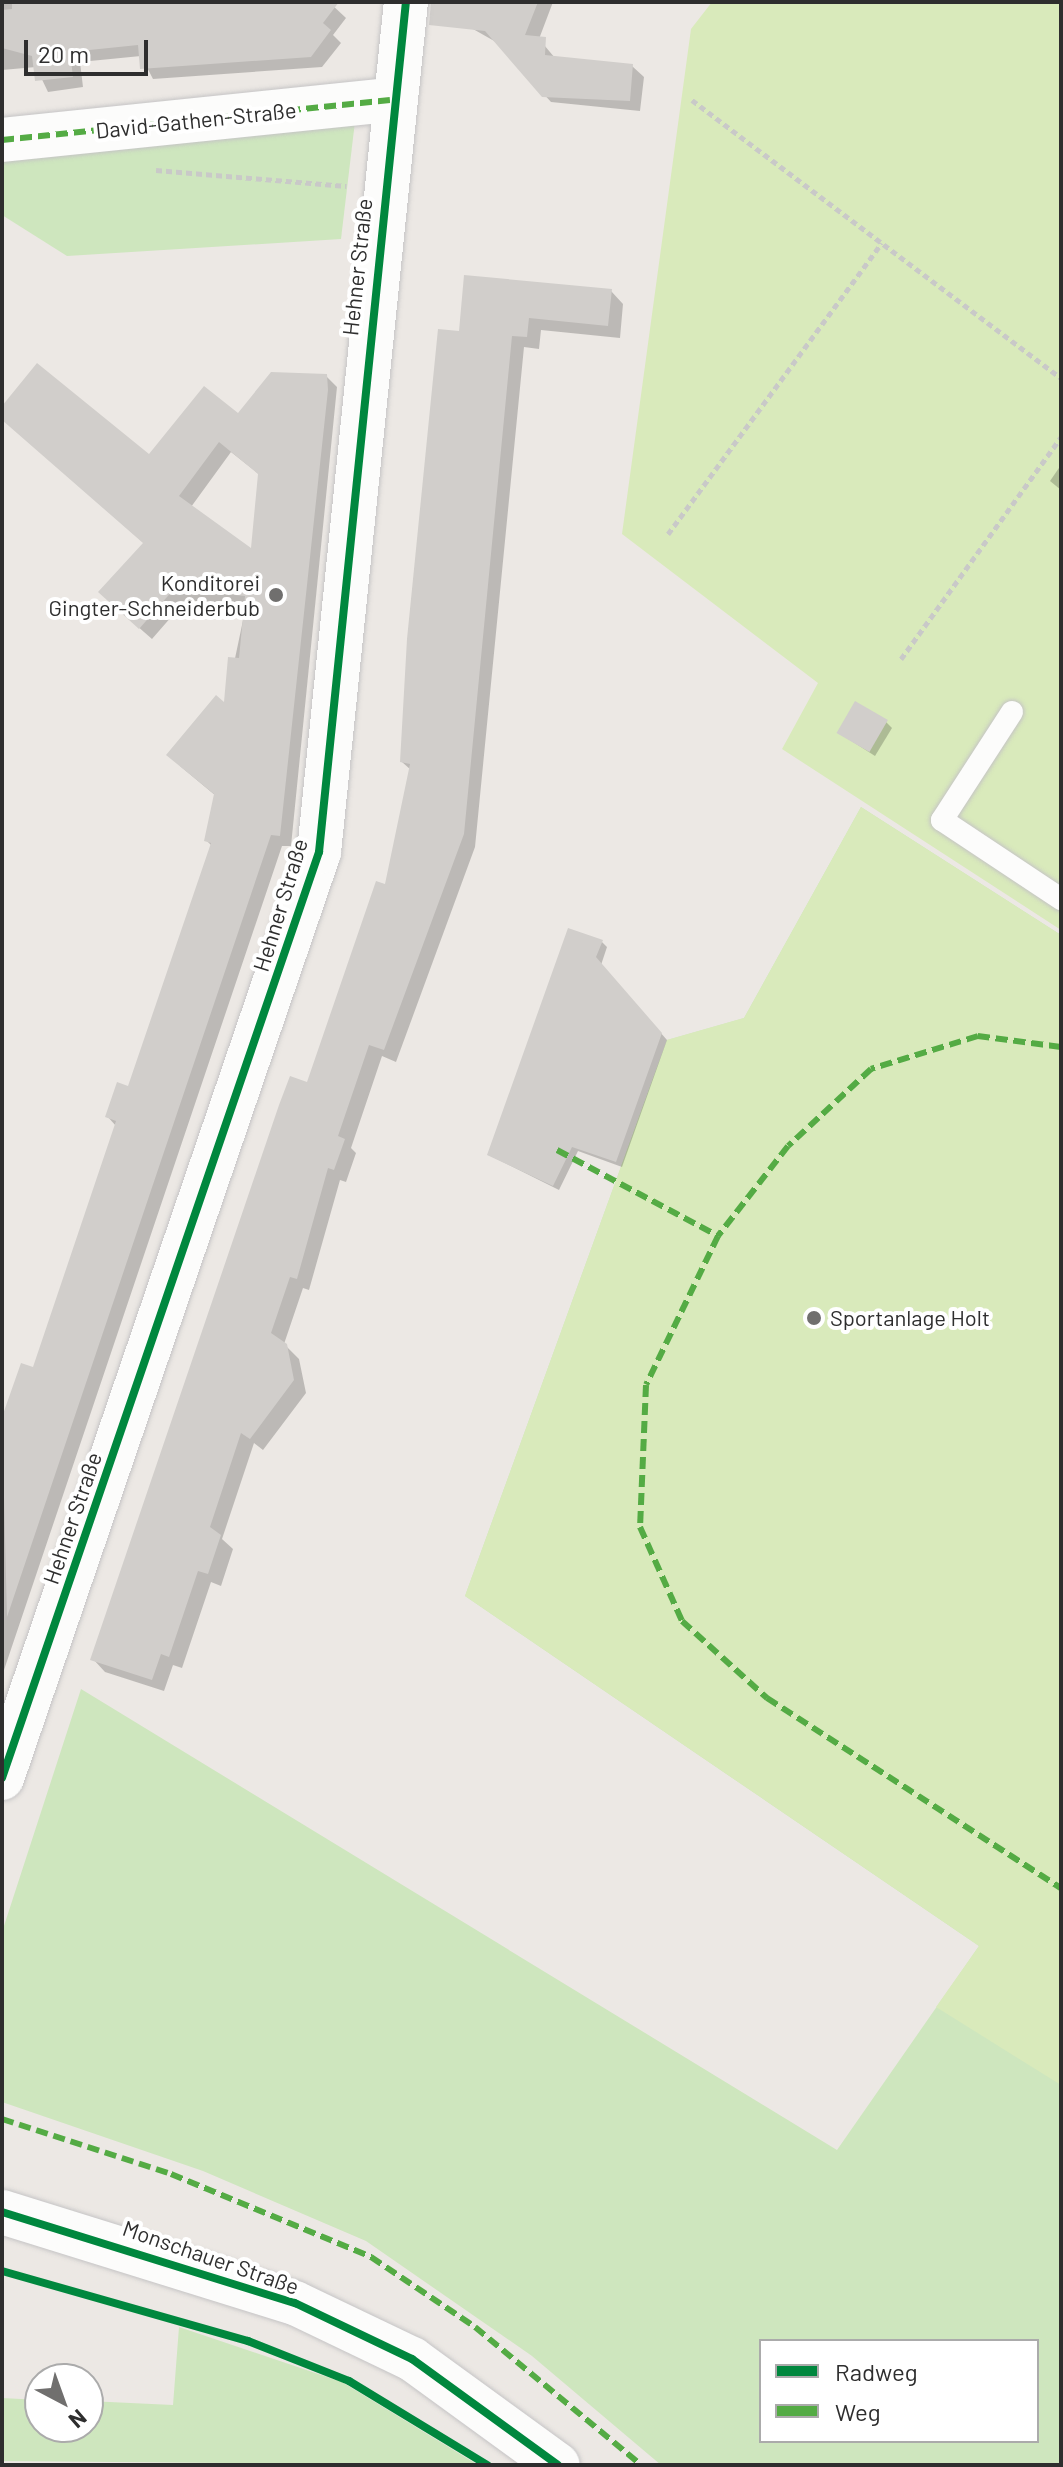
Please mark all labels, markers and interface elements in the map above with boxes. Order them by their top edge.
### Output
scale bar [28,24,152,74]
text: 20 m [38,39,89,68]
street label: David-Gathen-Straße [94,96,298,144]
street label: Hehner Straße [337,197,377,337]
place label: Konditorei Gingter-Schneiderbub [49,569,260,620]
marker: Konditorei Gingter-Schneiderbub [267,586,285,604]
street label: Hehner Straße [247,835,313,975]
place label: Sportanlage Holt [830,1305,990,1331]
marker: Sportanlage Holt [805,1309,823,1327]
street label: Hehner Straße [37,1449,107,1587]
street label: Monschauer Straße [119,2214,303,2300]
legend [759,2339,1039,2443]
text: Radweg [835,2357,918,2386]
north arrow [24,2363,104,2443]
text: Weg [835,2397,881,2426]
text: N [64,2405,92,2434]

